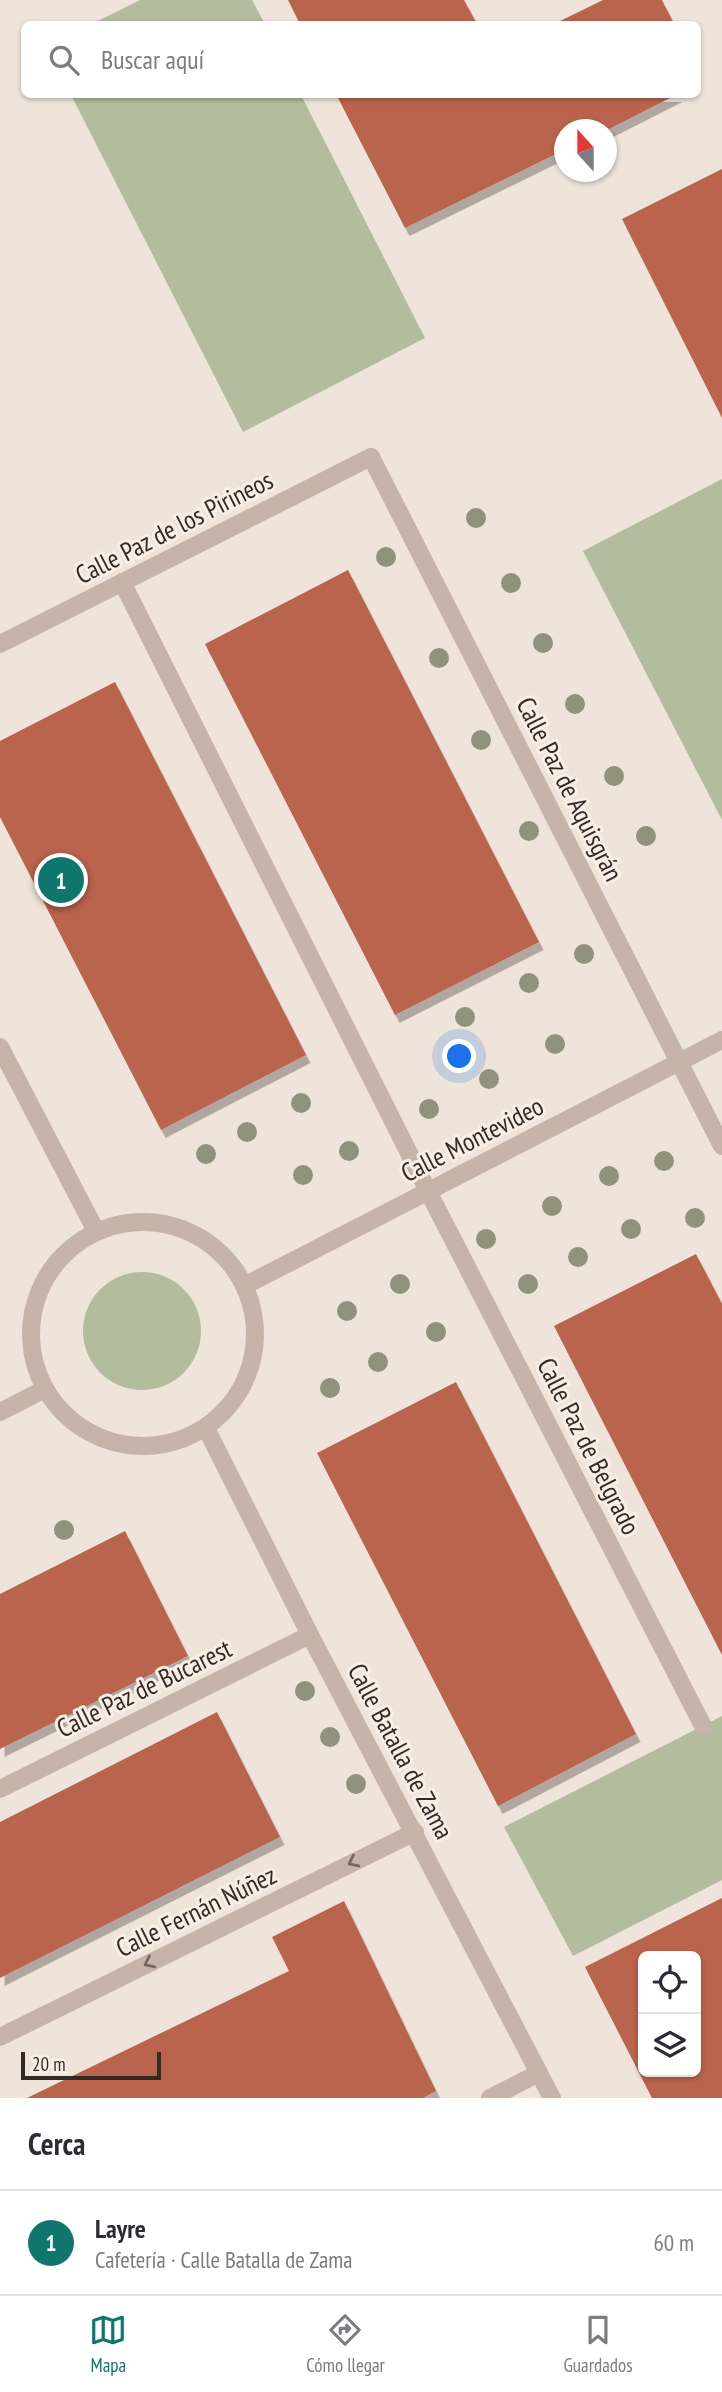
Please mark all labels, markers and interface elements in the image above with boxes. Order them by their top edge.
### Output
search box [21,21,701,98]
icon: search [45,41,83,79]
text: Buscar aquí [101,43,204,76]
north arrow [554,119,617,182]
street label: Calle Paz de los Pirineos [70,463,278,591]
street label: Calle Paz de Aquisgrán [509,692,631,886]
pin: 1 [38,854,84,906]
your location [442,1039,476,1073]
street label: Calle Montevideo [395,1089,549,1189]
street label: Calle Paz de Belgrado [530,1352,648,1540]
street label: Calle Paz de Bucarest [51,1631,237,1745]
street label: Calle Batalla de Zama [341,1657,461,1845]
one-way arrow [348,1854,360,1868]
street label: Calle Fernán Núñez [110,1858,282,1964]
map controls [638,1951,701,2077]
button: locate [638,1951,701,2014]
one-way arrow [144,1955,156,1969]
button: layers [638,2014,701,2077]
scale bar [21,2049,161,2081]
text: 20 m [32,2052,66,2076]
text: Cerca [28,2124,85,2163]
text: Layre [95,2212,146,2245]
text: 1 [46,2228,57,2257]
text: 60 m [653,2228,694,2257]
text: Cafetería · Calle Batalla de Zama [95,2245,352,2274]
tab: Mapa [89,2311,127,2377]
tab: Cómo llegar [306,2311,385,2377]
tab: Guardados [564,2311,633,2377]

